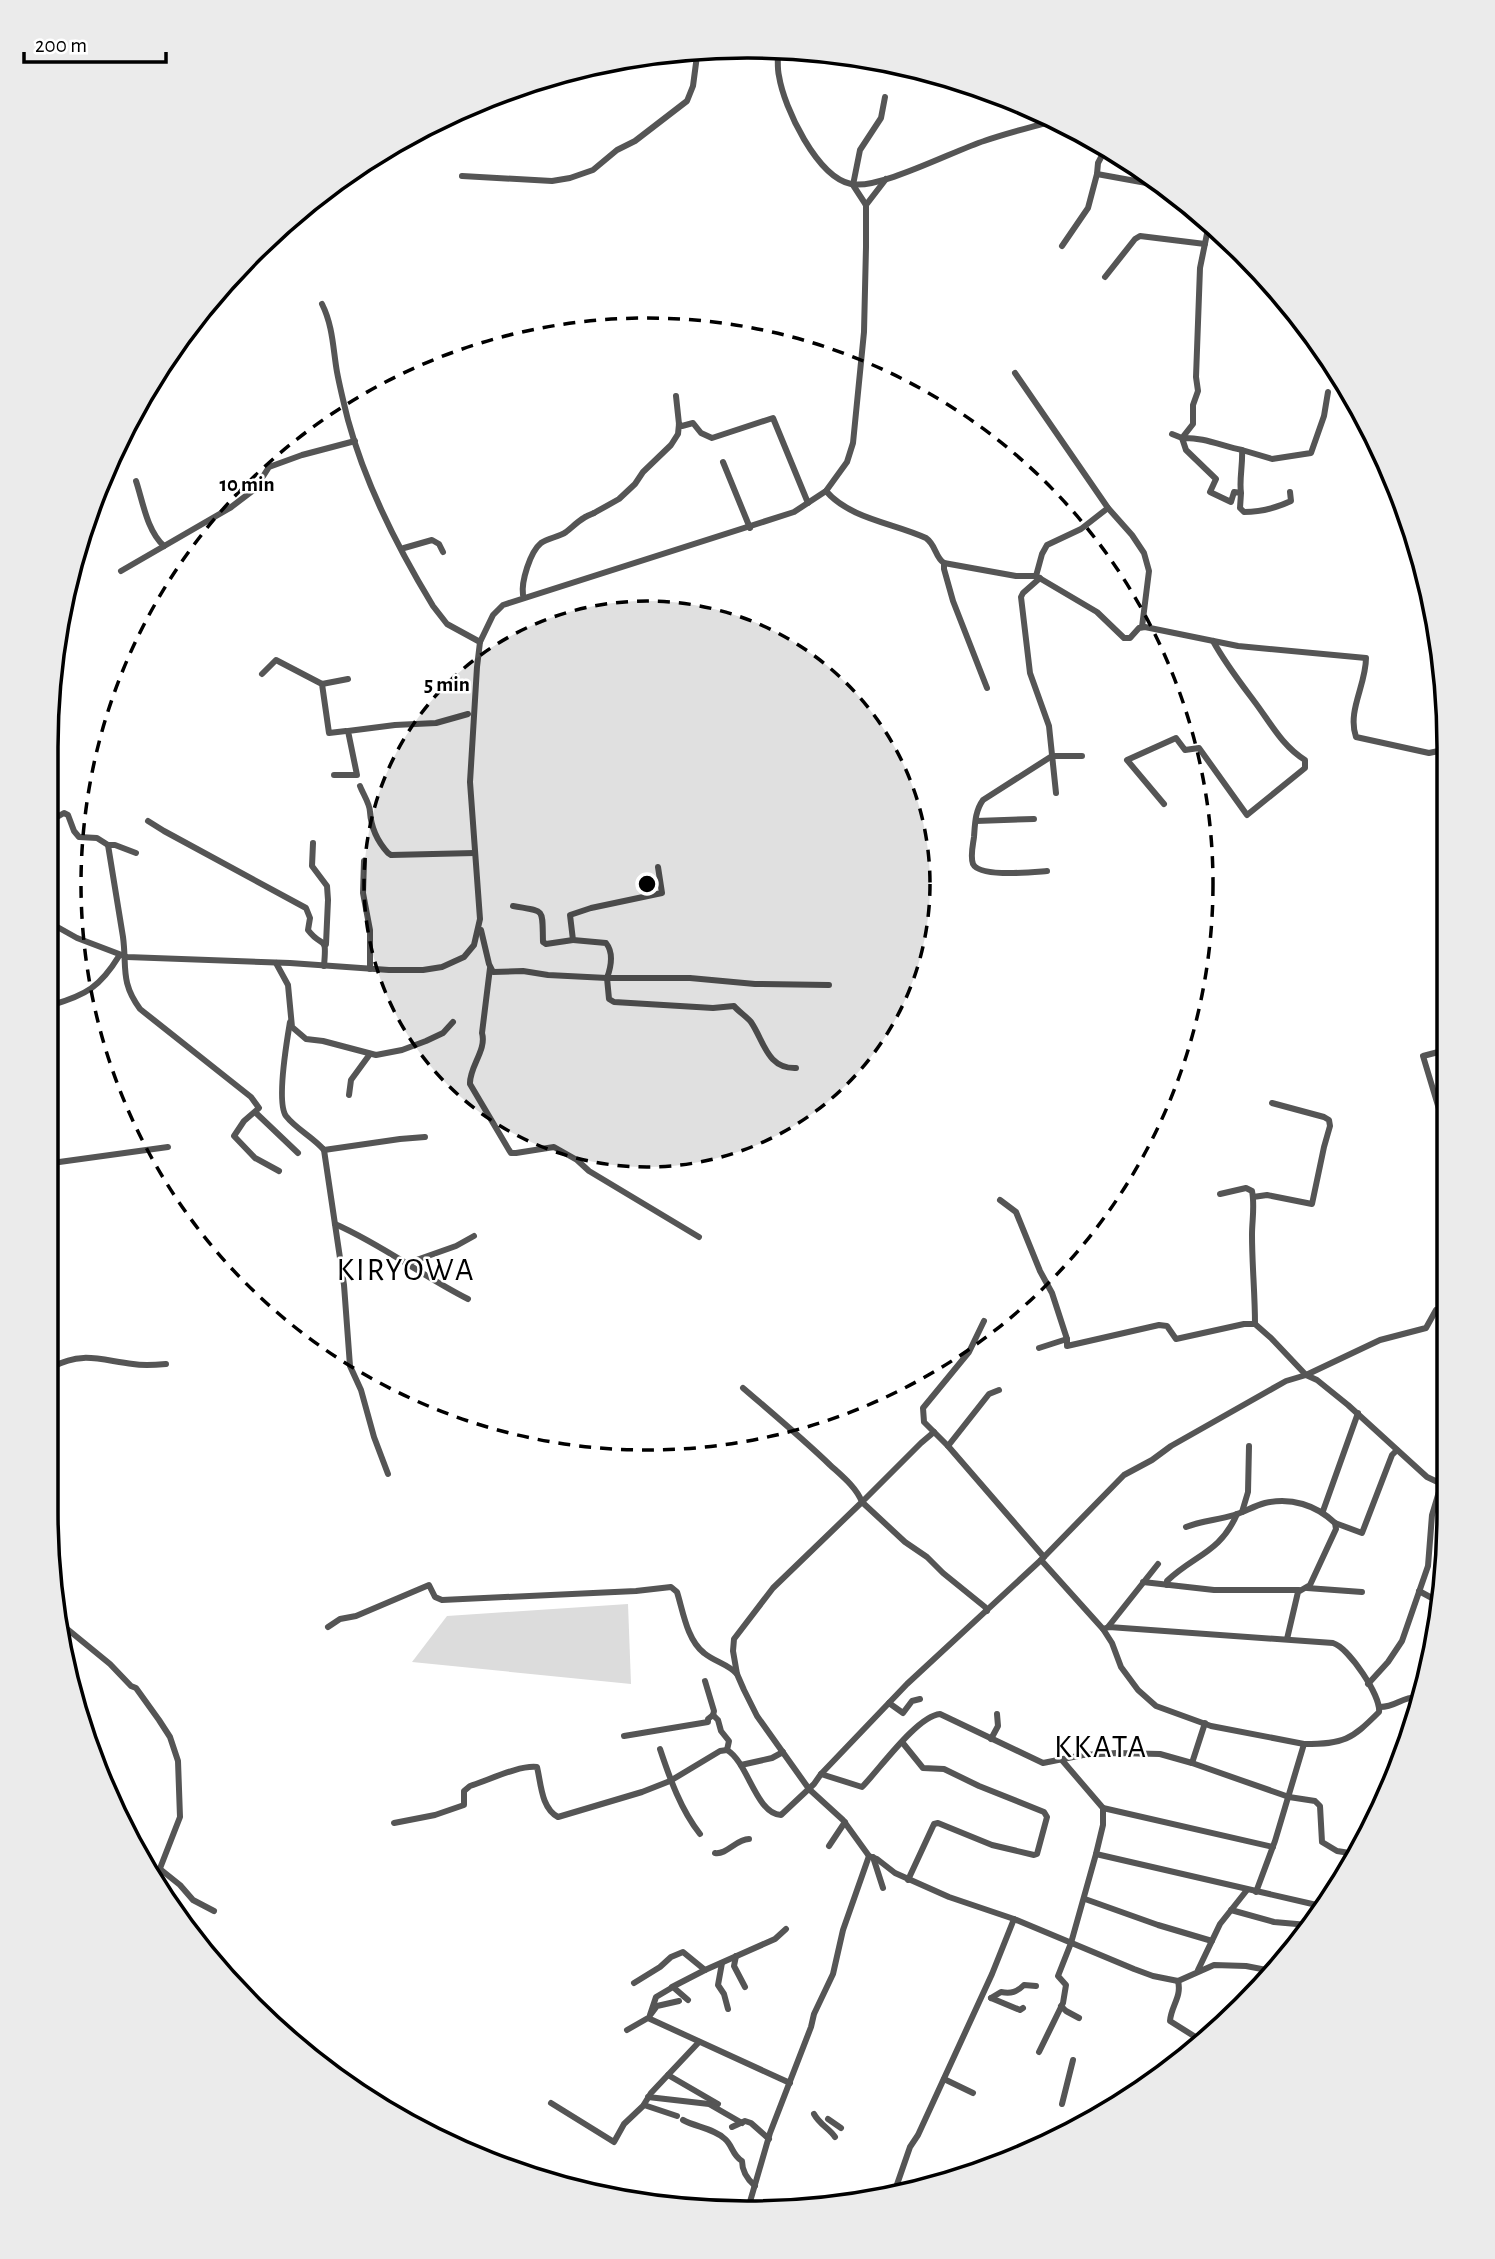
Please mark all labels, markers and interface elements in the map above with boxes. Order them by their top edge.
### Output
scale bar [24,21,166,65]
text: 200 m [35,35,87,56]
text: 10 min [219,474,275,495]
text: 5 min [424,674,470,695]
centre of rings [635,872,659,896]
district label: KIRYOWA [337,1254,475,1286]
district label: KKATA [1054,1731,1148,1763]

